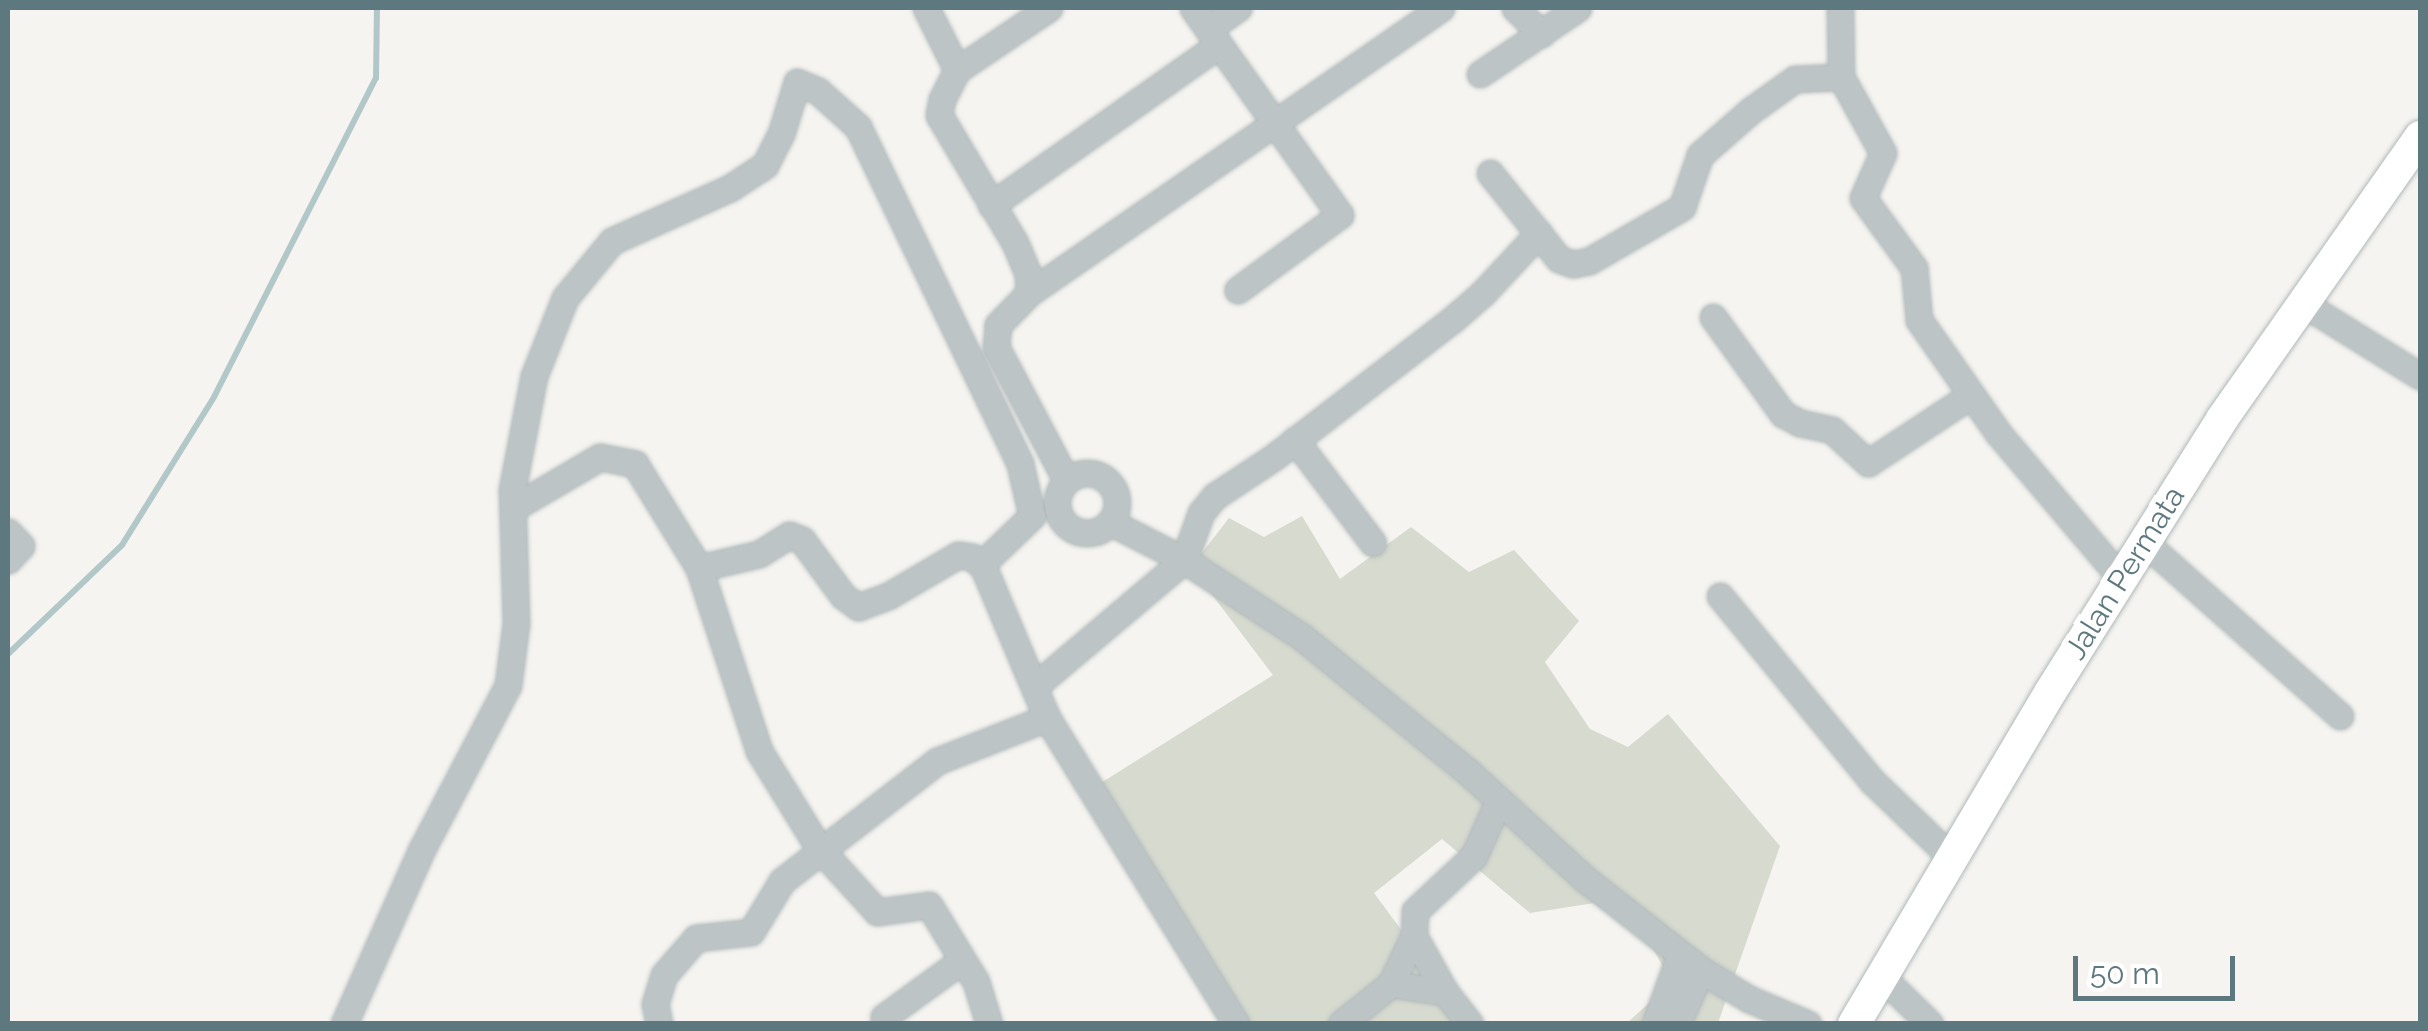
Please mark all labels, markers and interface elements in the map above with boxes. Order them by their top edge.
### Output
street label: Jalan Permata [2058,480,2192,666]
scale bar [2078,936,2240,998]
text: 50 m [2090,956,2160,991]

